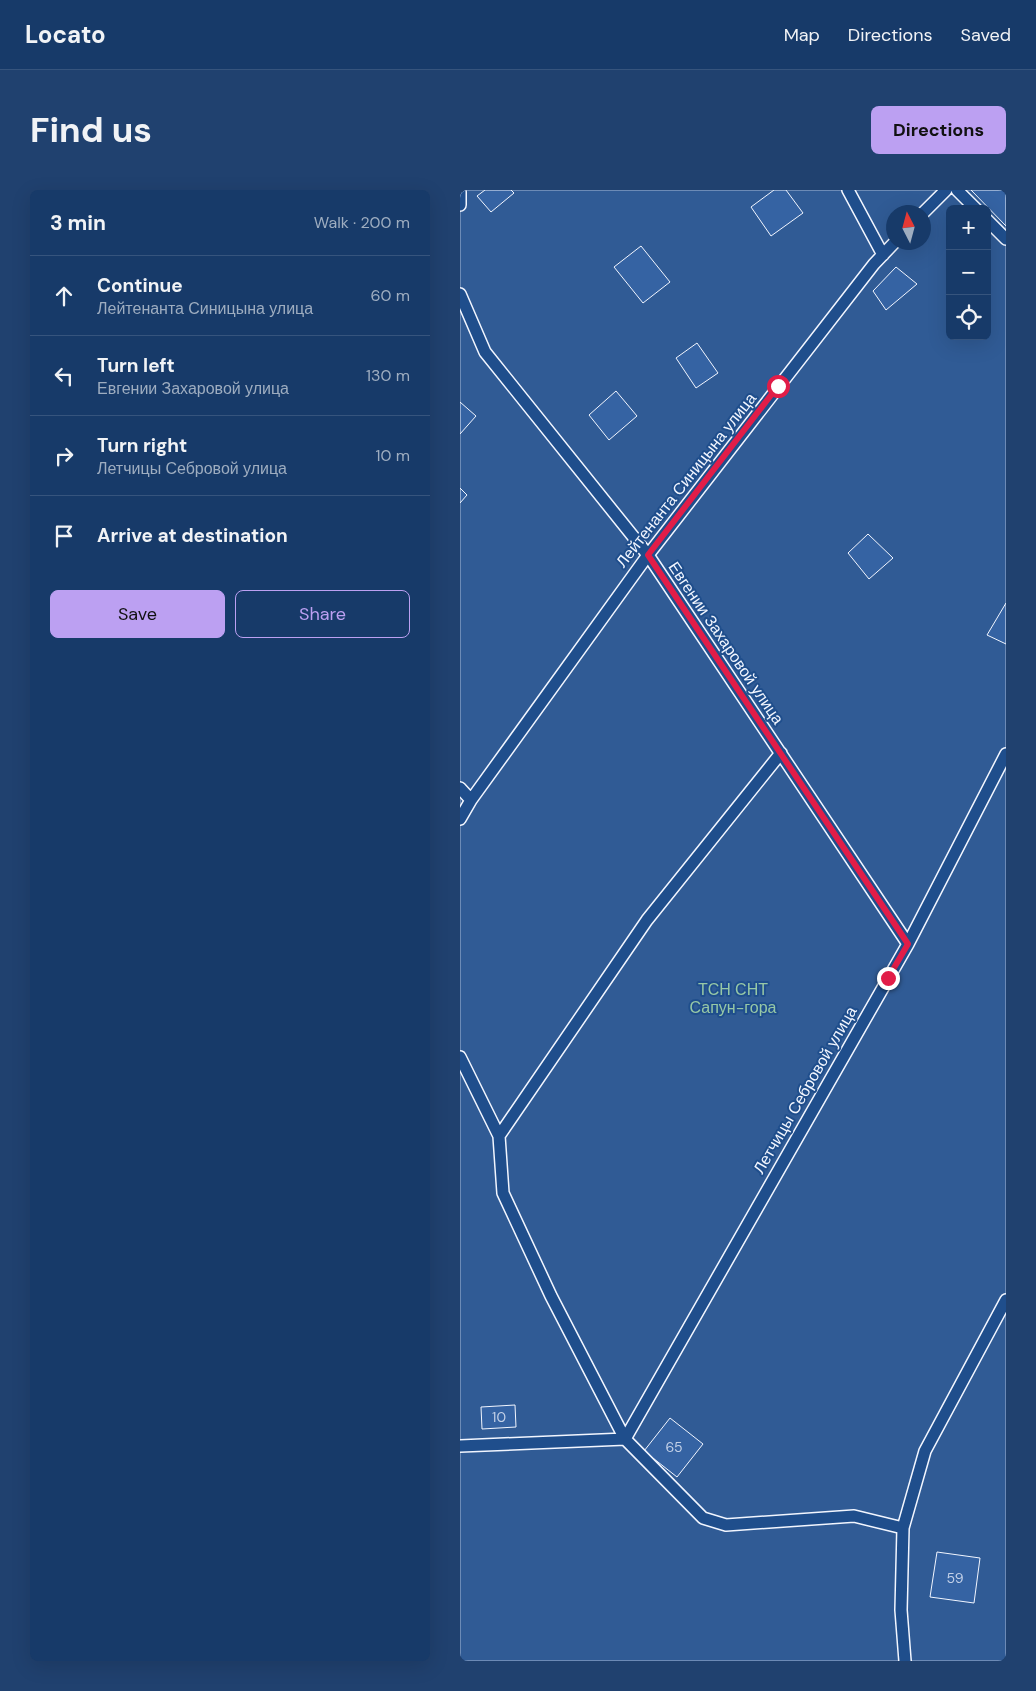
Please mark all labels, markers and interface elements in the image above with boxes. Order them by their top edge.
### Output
text: Locato [25,19,106,50]
text: Map [784,23,820,47]
text: Directions [848,23,933,47]
text: Saved [961,23,1011,47]
button: Directions [871,106,1006,154]
text: Find us [30,107,152,153]
north arrow [886,205,931,250]
map controls [946,205,991,340]
button: + [946,205,991,250]
text: 3 min [50,209,106,237]
text: Walk · 200 m [314,212,410,233]
button: − [946,250,991,295]
text: Continue [97,273,183,298]
icon: ahead [50,282,78,310]
text: 60 m [370,285,410,306]
button: locate [946,295,991,340]
text: Лейтенанта Синицына улица [97,298,313,319]
text: Turn left [97,353,175,378]
icon: left [50,362,78,390]
text: 130 m [366,365,410,386]
route start [767,375,790,398]
text: Евгении Захаровой улица [97,378,289,399]
street label: Лейтенанта Синицына улица [611,388,761,572]
text: Turn right [97,433,187,458]
icon: right [50,442,78,470]
text: 10 m [376,445,410,466]
text: Летчицы Себровой улица [97,458,287,479]
icon: arrive [50,522,78,550]
text: Arrive at destination [97,523,288,548]
street label: Евгении Захаровой улица [664,558,788,729]
button: Save [50,590,225,638]
button: Share [235,590,410,638]
route end [877,967,900,990]
park label: ТСН СНТ Сапун-гора [690,979,777,1018]
street label: Летчицы Себровой улица [748,1002,862,1178]
house number: 10 [492,1408,506,1426]
house number: 65 [665,1438,683,1456]
house number: 59 [947,1569,964,1587]

